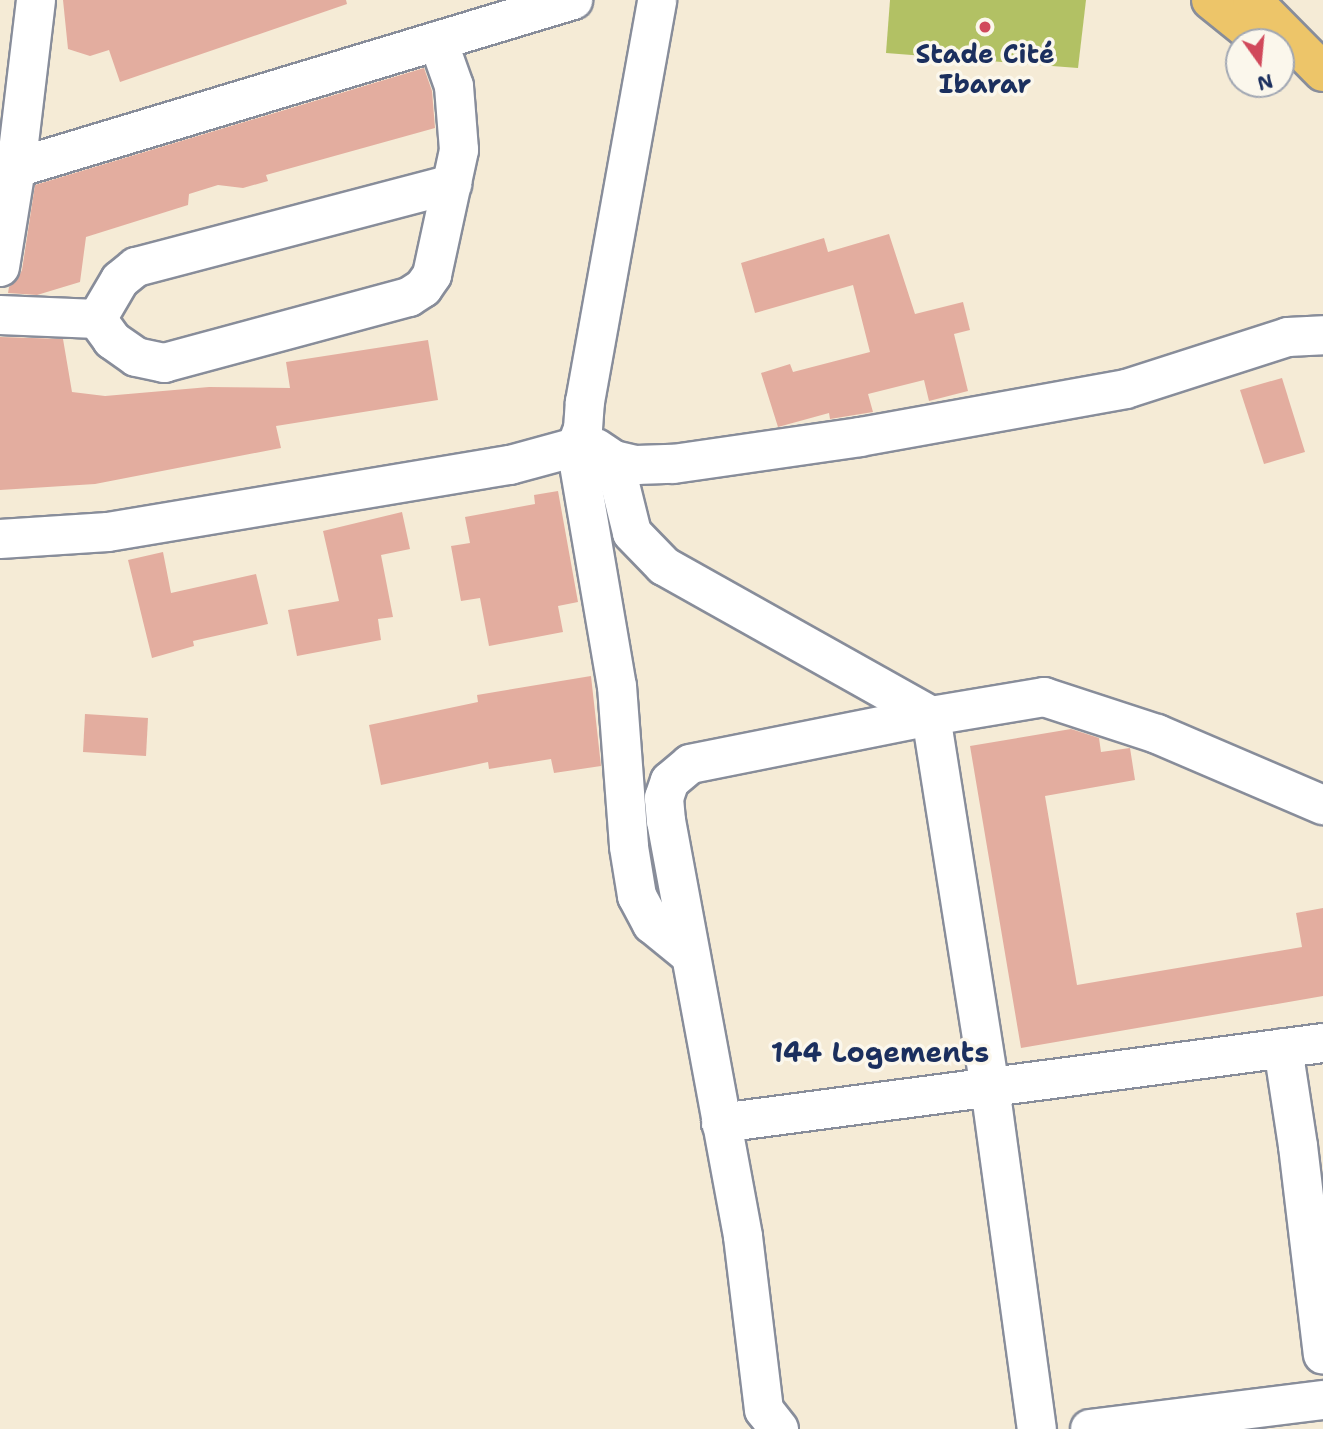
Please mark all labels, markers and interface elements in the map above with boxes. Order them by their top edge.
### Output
marker: Stade Cité Ibarar [977,19,993,35]
north arrow [1225,28,1295,98]
place label: Stade Cité Ibarar [915,38,1055,100]
text: N [1255,68,1276,96]
district label: 144 Logements [771,1035,989,1069]

